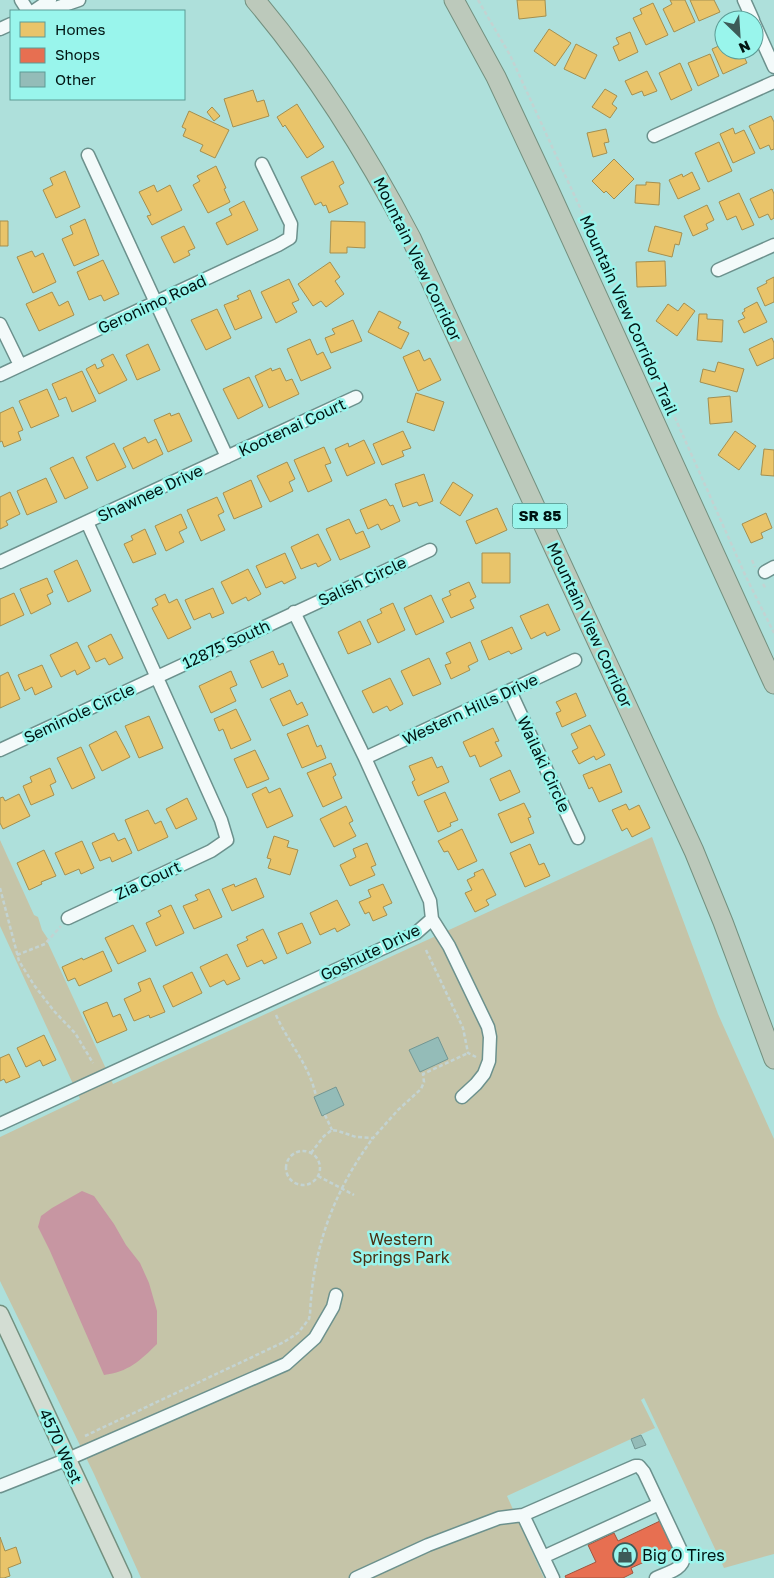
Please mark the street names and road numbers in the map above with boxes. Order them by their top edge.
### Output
street label: Mountain View Corridor [369,174,467,344]
street label: Mountain View Corridor Trail [576,212,682,418]
street label: Geronimo Road [95,270,209,338]
street label: Kootenai Court [235,393,349,461]
street label: Shawnee Drive [94,460,206,526]
road number: SR 85 [512,504,568,528]
street label: Mountain View Corridor [543,539,637,711]
street label: Salish Circle [315,552,409,610]
street label: 12875 South [179,615,273,673]
street label: Western Hills Drive [399,669,541,749]
street label: Seminole Circle [20,679,138,747]
street label: Wailaki Circle [513,713,575,815]
street label: Zia Court [112,856,184,904]
street label: Goshute Drive [317,919,423,985]
street label: 4570 West [35,1405,87,1487]

